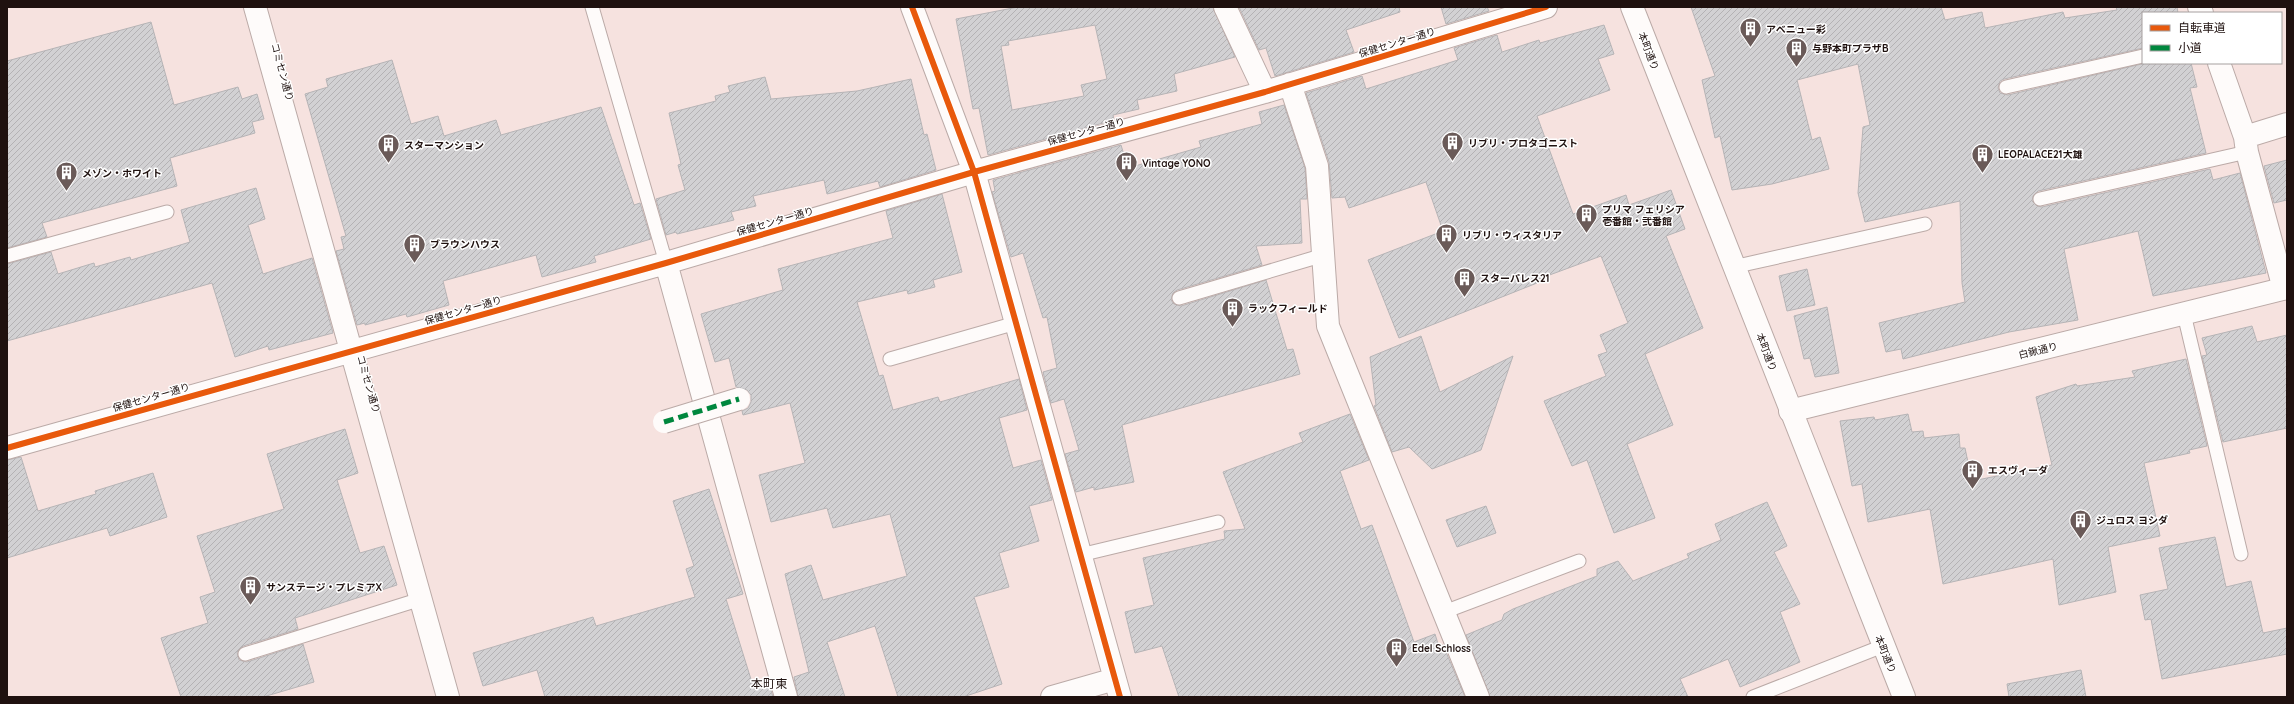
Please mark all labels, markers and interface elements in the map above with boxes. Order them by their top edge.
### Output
legend [2142,12,2282,64]
building icon: アベニュー彩 [1738,16,1764,49]
text: 自転車道 [2178,20,2226,35]
place label: アベニュー彩 [1766,23,1826,36]
street label: 保健センター通り [1357,25,1437,60]
street label: 本町通り [1635,30,1662,72]
building icon: 与野本町プラザB [1783,35,1809,68]
text: 小道 [2178,40,2202,55]
street label: コミセン通り [268,41,297,103]
place label: 与野本町プラザB [1812,42,1889,55]
street label: 保健センター通り [1046,115,1126,148]
building icon: リブリ・プロタゴニスト [1439,130,1465,163]
building icon: スターマンション [376,132,402,165]
place label: リブリ・プロタゴニスト [1468,137,1578,150]
place label: スターマンション [404,139,484,152]
building icon: LEOPALACE21大雄 [1969,141,1995,174]
place label: LEOPALACE21大雄 [1998,148,2082,161]
building icon: Vintage YONO [1114,150,1140,183]
place label: Vintage YONO [1142,157,1211,170]
building icon: メゾン・ホワイト [54,160,80,193]
place label: メゾン・ホワイト [82,167,162,180]
building icon: プリマ フェリシア 壱番館・弐番館 [1574,202,1600,235]
place label: プリマ フェリシア 壱番館・弐番館 [1602,203,1685,228]
street label: 保健センター通り [735,204,815,239]
building icon: リブリ・ウィスタリア [1434,222,1460,255]
place label: リブリ・ウィスタリア [1462,229,1562,242]
building icon: ブラウンハウス [402,231,428,264]
place label: ブラウンハウス [430,238,500,251]
building icon: スターパレス21 [1451,265,1477,298]
place label: スターパレス21 [1480,272,1550,285]
street label: 保健センター通り [423,293,503,328]
building icon: ラックフィールド [1220,295,1246,328]
place label: ラックフィールド [1248,302,1328,315]
street label: 本町通り [1753,331,1780,373]
street label: 白鍬通り [2017,339,2059,362]
street label: コミセン通り [354,354,383,415]
street label: 保健センター通り [111,380,191,415]
building icon: エスヴィーダ [1959,457,1985,490]
place label: エスヴィーダ [1988,464,2048,477]
building icon: ジュロス ヨシダ [2068,507,2094,540]
place label: ジュロス ヨシダ [2096,514,2168,527]
building icon: サンステージ・プレミアX [237,574,263,607]
place label: サンステージ・プレミアX [266,581,383,594]
street label: 本町通り [1872,633,1899,675]
building icon: Edel Schloss [1384,635,1410,668]
place label: Edel Schloss [1412,642,1471,655]
district label: 本町東 [751,676,787,691]

